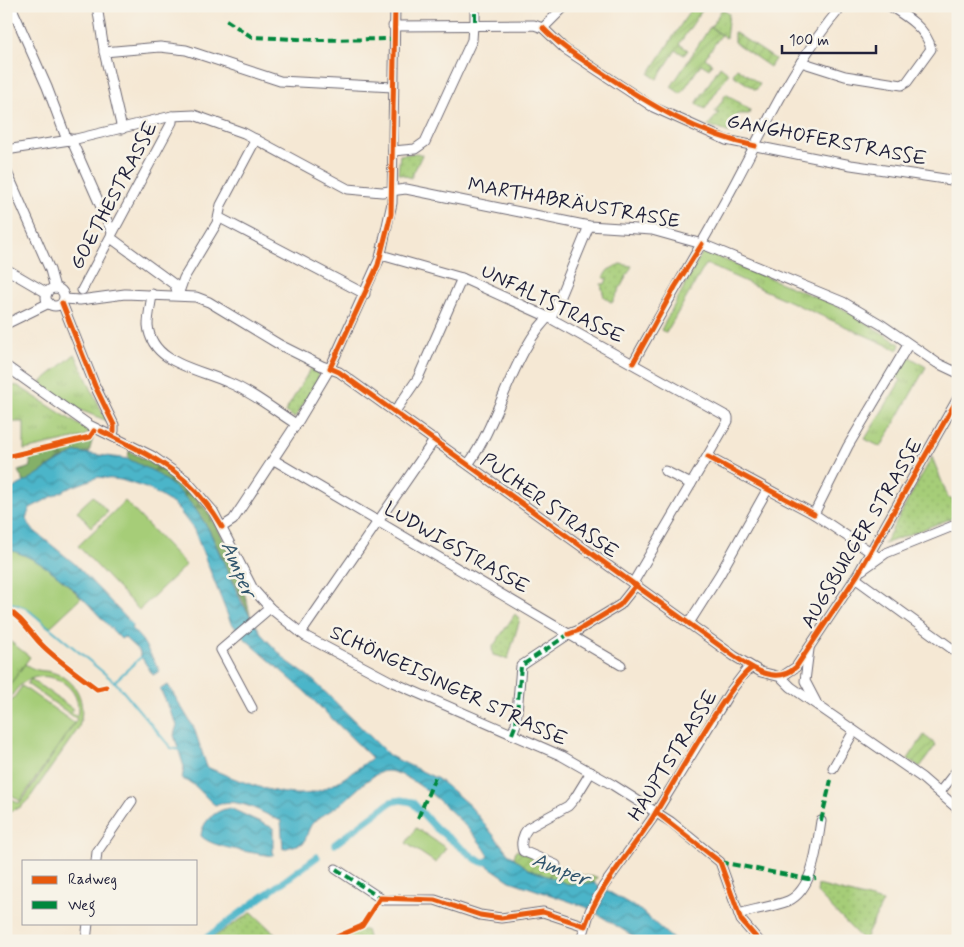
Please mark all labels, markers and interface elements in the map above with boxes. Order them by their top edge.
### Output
scale bar [782,22,875,54]
text: 100 m [789,31,829,51]
street label: GANGHOFERSTRASSE [724,108,929,173]
street label: GOETHESTRASSE [64,117,165,275]
street label: MARTHABRÄUSTRASSE [466,172,682,235]
street label: UNFALTSTRASSE [476,258,628,351]
street label: AUGSBURGER STRASSE [795,434,930,634]
street label: PUCHER STRASSE [475,447,624,566]
street label: LUDWIGSTRASSE [379,496,534,601]
water label: Amper [214,537,264,605]
street label: SCHÖNGEISINGER STRASSE [325,619,571,753]
street label: HAUPTSTRASSE [622,685,724,827]
water label: Amper [528,846,596,895]
legend [22,860,198,924]
text: Radweg [68,870,117,890]
text: Weg [68,896,95,917]

